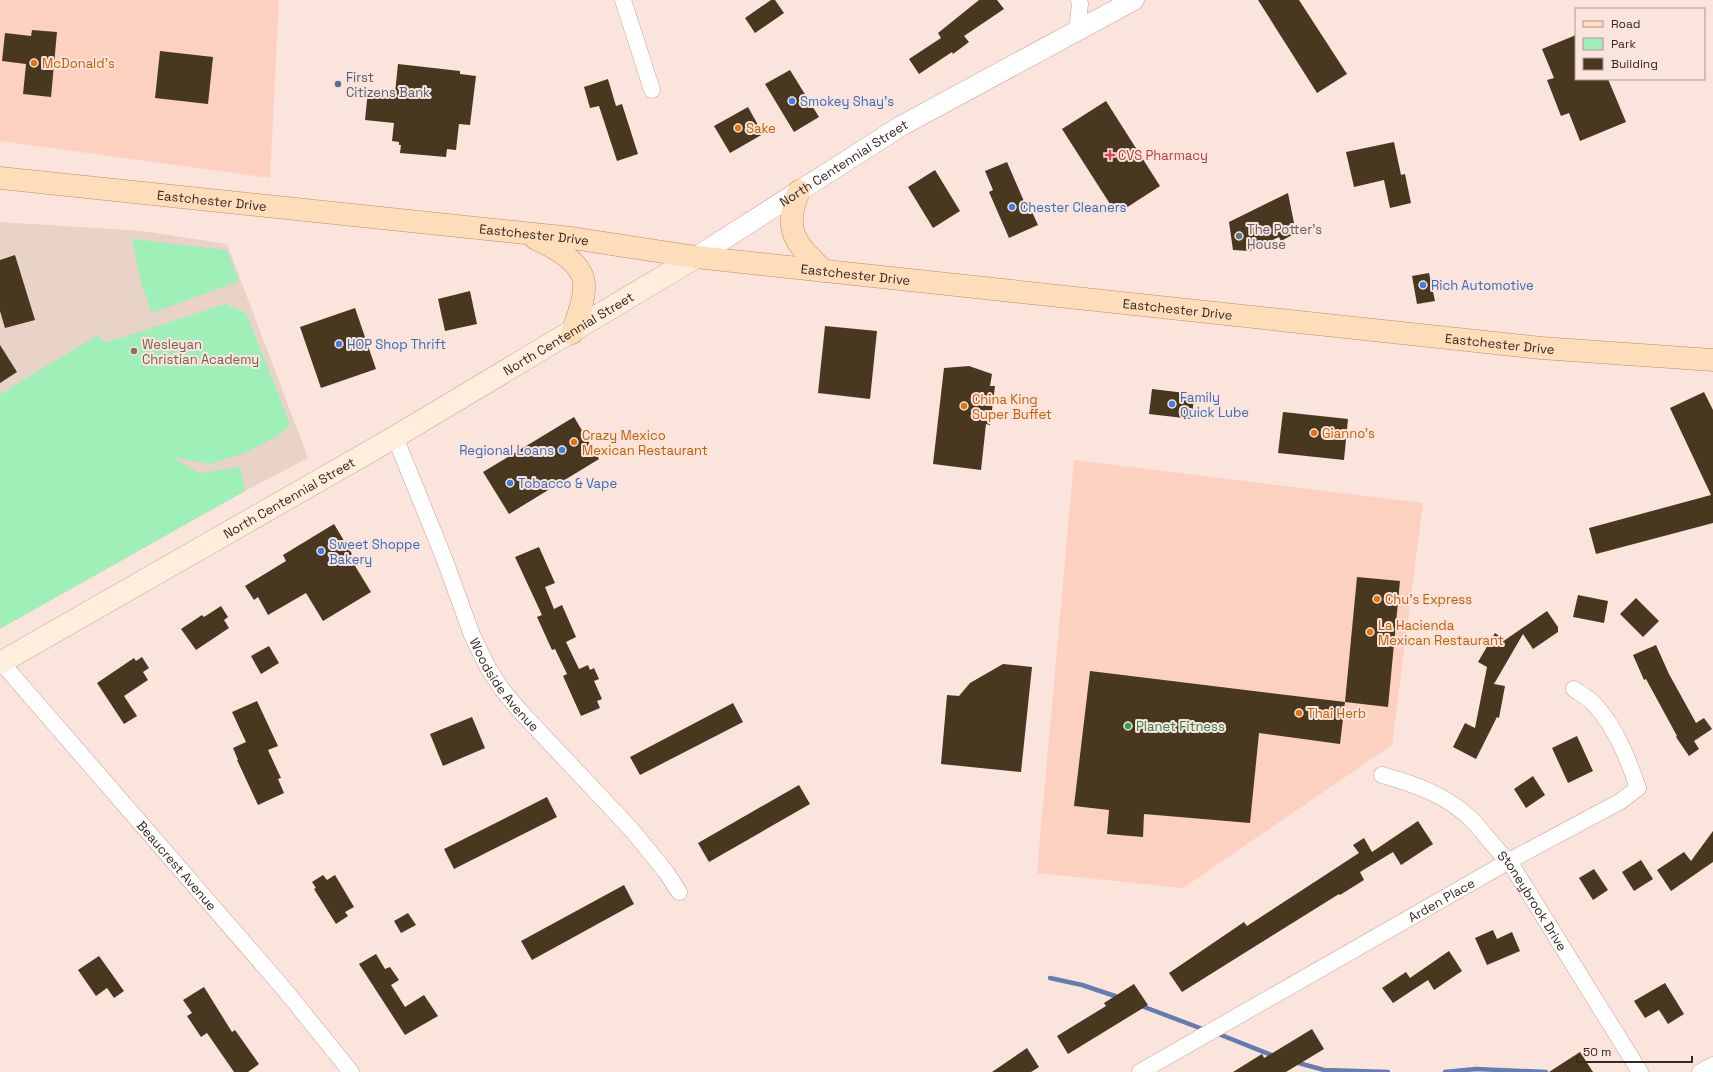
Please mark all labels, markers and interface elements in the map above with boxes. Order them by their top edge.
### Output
legend [1575,8,1705,80]
text: Road [1611,16,1640,32]
text: Park [1611,36,1636,52]
place label: McDonald's [42,55,115,72]
text: Building [1611,56,1658,72]
marker: McDonald's [29,58,39,68]
place label: First Citizens Bank [346,69,430,101]
marker: First Citizens Bank [333,79,343,89]
place label: Smokey Shay's [800,93,894,110]
marker: Smokey Shay's [787,96,797,106]
street label: North Centennial Street [776,116,911,211]
place label: Sake [746,120,776,137]
marker: Sake [733,123,743,133]
place label: CVS Pharmacy [1118,147,1208,164]
marker: CVS Pharmacy [1105,150,1115,160]
street label: Eastchester Drive [156,187,268,215]
place label: Chester Cleaners [1020,199,1127,216]
marker: Chester Cleaners [1007,202,1017,212]
street label: Eastchester Drive [478,220,590,249]
place label: The Potter's House [1247,221,1322,253]
marker: The Potter's House [1234,231,1244,241]
street label: Eastchester Drive [800,260,911,289]
place label: Rich Automotive [1431,277,1534,294]
marker: Rich Automotive [1418,280,1428,290]
street label: North Centennial Street [500,288,637,379]
street label: Eastchester Drive [1122,295,1233,324]
street label: Eastchester Drive [1444,330,1555,358]
place label: Wesleyan Christian Academy [142,336,259,368]
place label: HOP Shop Thrift [347,336,446,353]
marker: HOP Shop Thrift [334,339,344,349]
marker: Wesleyan Christian Academy [129,346,139,356]
place label: Family Quick Lube [1180,389,1249,421]
place label: China King Super Buffet [972,391,1052,423]
marker: Family Quick Lube [1167,399,1177,409]
marker: China King Super Buffet [959,401,969,411]
place label: Gianno's [1322,425,1375,442]
place label: Crazy Mexico Mexican Restaurant [582,427,708,459]
marker: Gianno's [1309,428,1319,438]
marker: Crazy Mexico Mexican Restaurant [569,437,579,447]
place label: Regional Loans [459,442,554,459]
marker: Regional Loans [557,445,567,455]
street label: North Centennial Street [220,454,358,542]
place label: Tobacco & Vape [518,475,617,492]
marker: Tobacco & Vape [505,478,515,488]
place label: Sweet Shoppe Bakery [329,536,420,568]
marker: Sweet Shoppe Bakery [316,546,326,556]
place label: Chu's Express [1385,591,1472,608]
marker: Chu's Express [1372,594,1382,604]
place label: La Hacienda Mexican Restaurant [1378,617,1504,649]
marker: La Hacienda Mexican Restaurant [1365,627,1375,637]
street label: Woodside Avenue [466,635,543,735]
place label: Thai Herb [1307,705,1366,722]
marker: Thai Herb [1294,708,1304,718]
place label: Planet Fitness [1136,718,1225,735]
marker: Planet Fitness [1123,721,1133,731]
street label: Beaucrest Avenue [133,817,220,914]
street label: Stoneybrook Drive [1494,847,1571,954]
street label: Arden Place [1405,874,1478,926]
scale bar [1577,1038,1692,1064]
text: 50 m [1583,1044,1611,1060]

